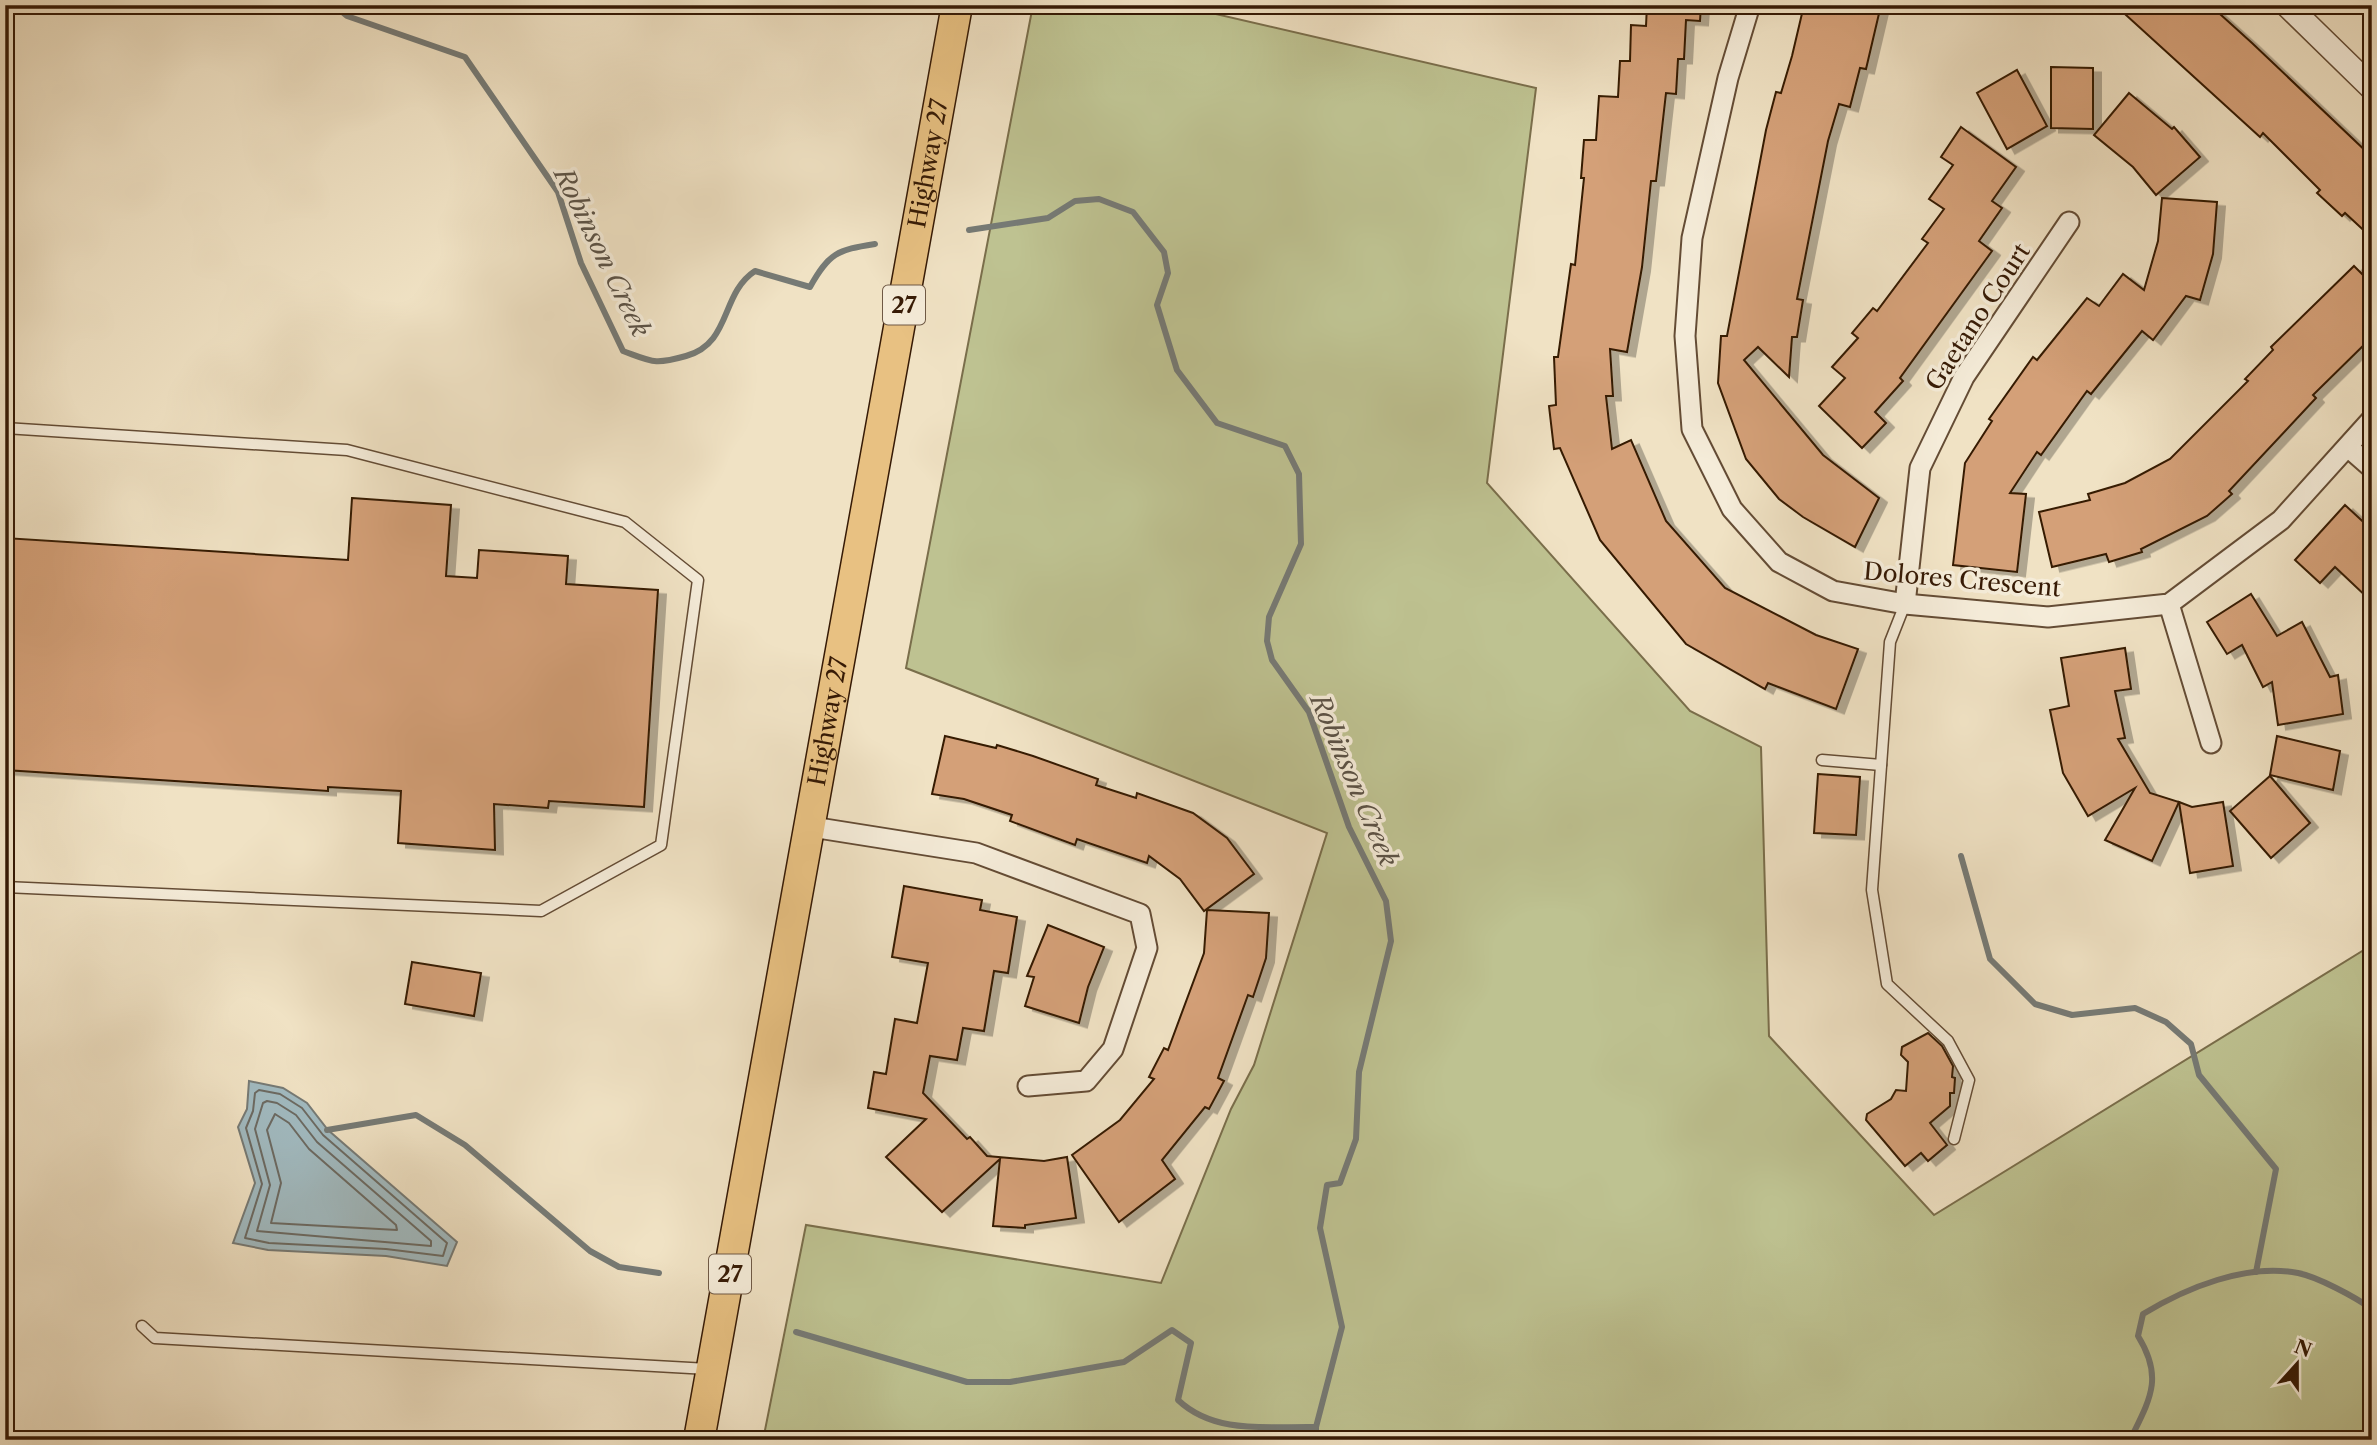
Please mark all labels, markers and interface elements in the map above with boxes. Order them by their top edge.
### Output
street label: Highway 27 [902,96,954,230]
water label: Robinson Creek [546,160,657,342]
street label: Gaetano Court [1919,237,2036,396]
road number: 27 [883,286,925,324]
street label: Dolores Crescent [1862,556,2062,603]
street label: Highway 27 [802,654,854,788]
water label: Robinson Creek [1302,687,1405,872]
road number: 27 [709,1254,751,1294]
north arrow [2262,1330,2332,1400]
text: N [2291,1335,2315,1362]

